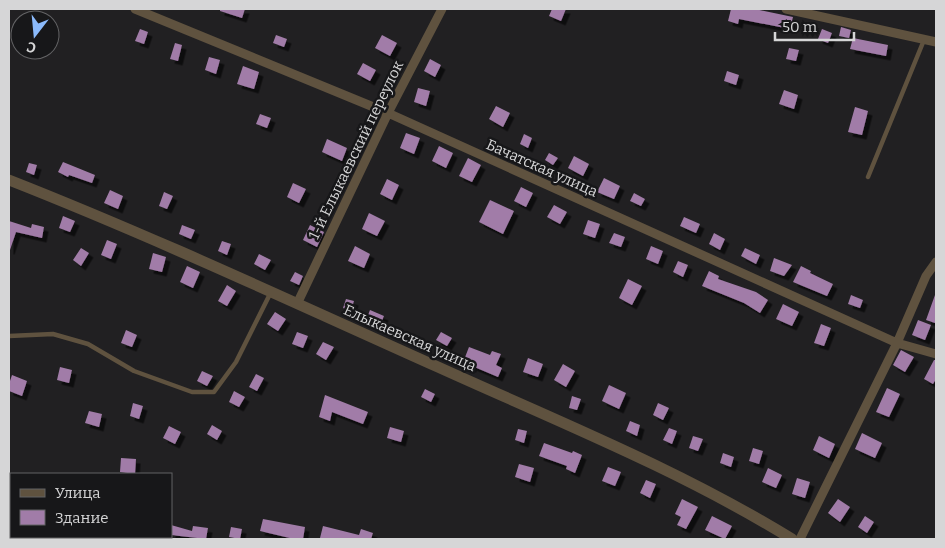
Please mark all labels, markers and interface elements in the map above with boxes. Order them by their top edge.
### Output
north arrow [10,10,60,60]
scale bar [775,10,854,42]
text: 50 m [782,18,818,36]
text: С [25,38,38,56]
street label: 1-й Елыкаевский переулок [305,57,407,242]
street label: Бачатская улица [483,135,601,201]
street label: Елыкаевская улица [341,301,479,375]
legend [10,473,172,538]
text: Улица [55,484,101,502]
text: Здание [55,509,109,527]

